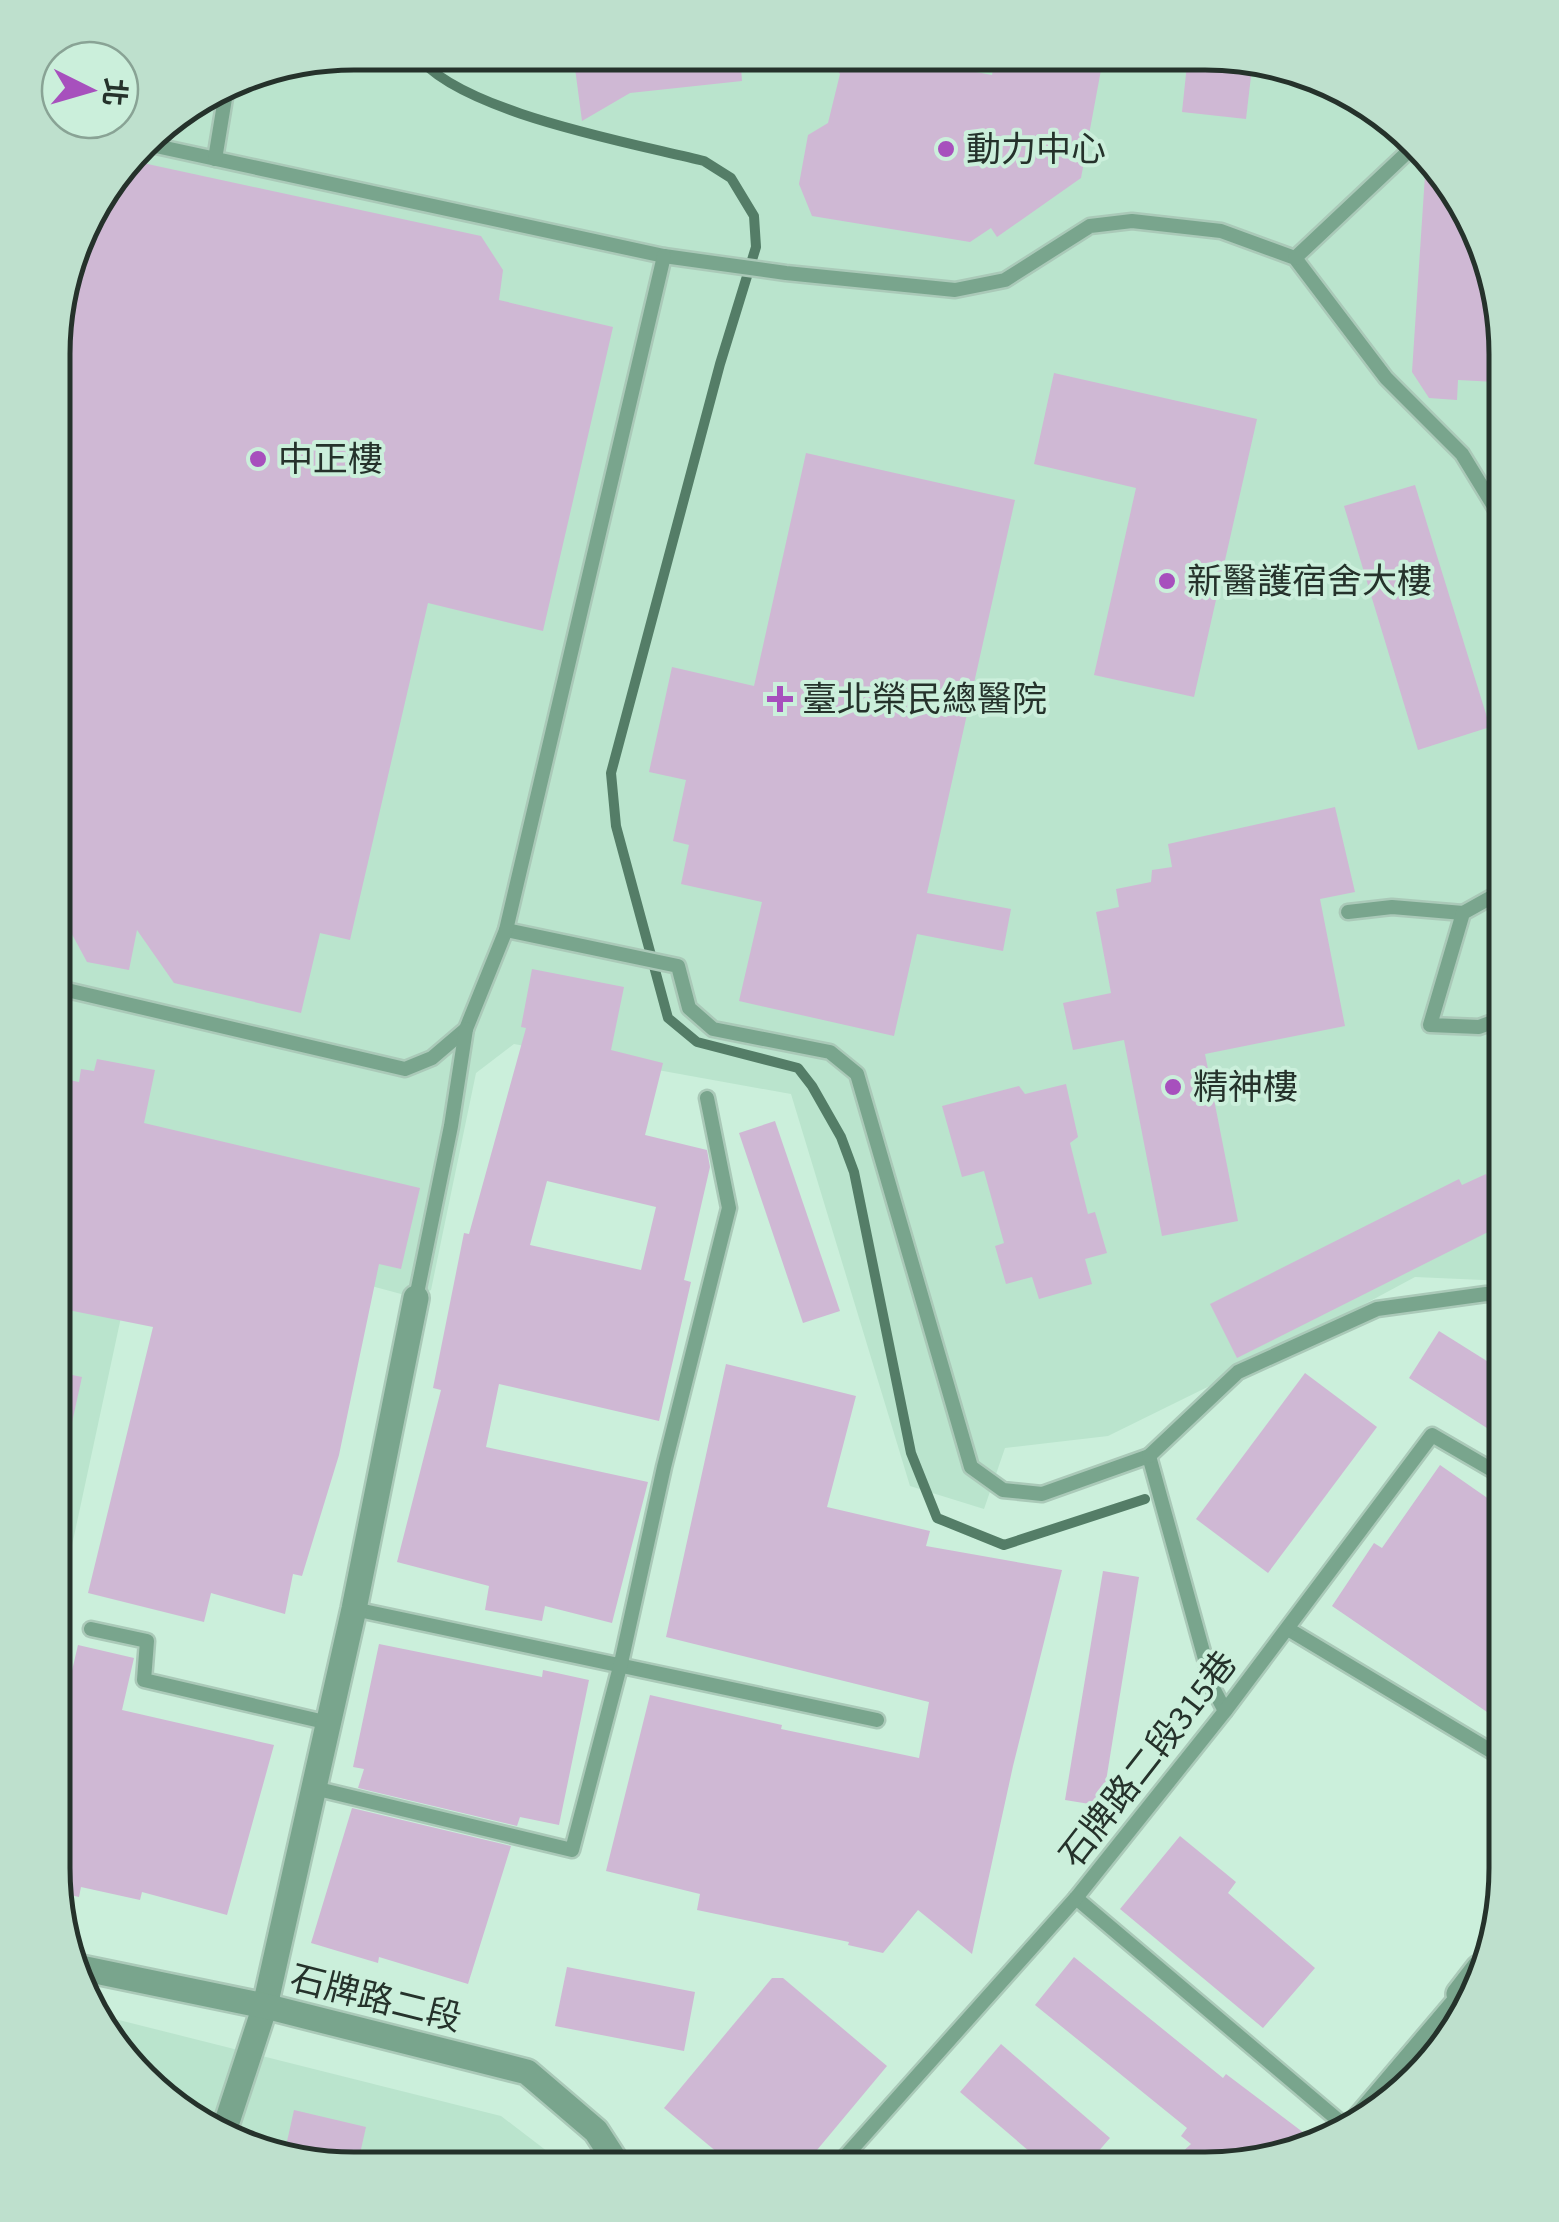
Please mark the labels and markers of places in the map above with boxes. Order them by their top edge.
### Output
place label: 動力中心 [966,125,1106,175]
marker: 動力中心 [935,138,957,160]
place label: 中正樓 [278,435,383,485]
marker: 中正樓 [247,448,269,470]
place label: 新醫護宿舍大樓 [1187,557,1432,607]
marker: 新醫護宿舍大樓 [1156,570,1178,592]
place label: 臺北榮民總醫院 [802,675,1047,725]
marker: 臺北榮民總醫院 [767,686,793,712]
place label: 精神樓 [1193,1063,1298,1113]
marker: 精神樓 [1162,1076,1184,1098]

